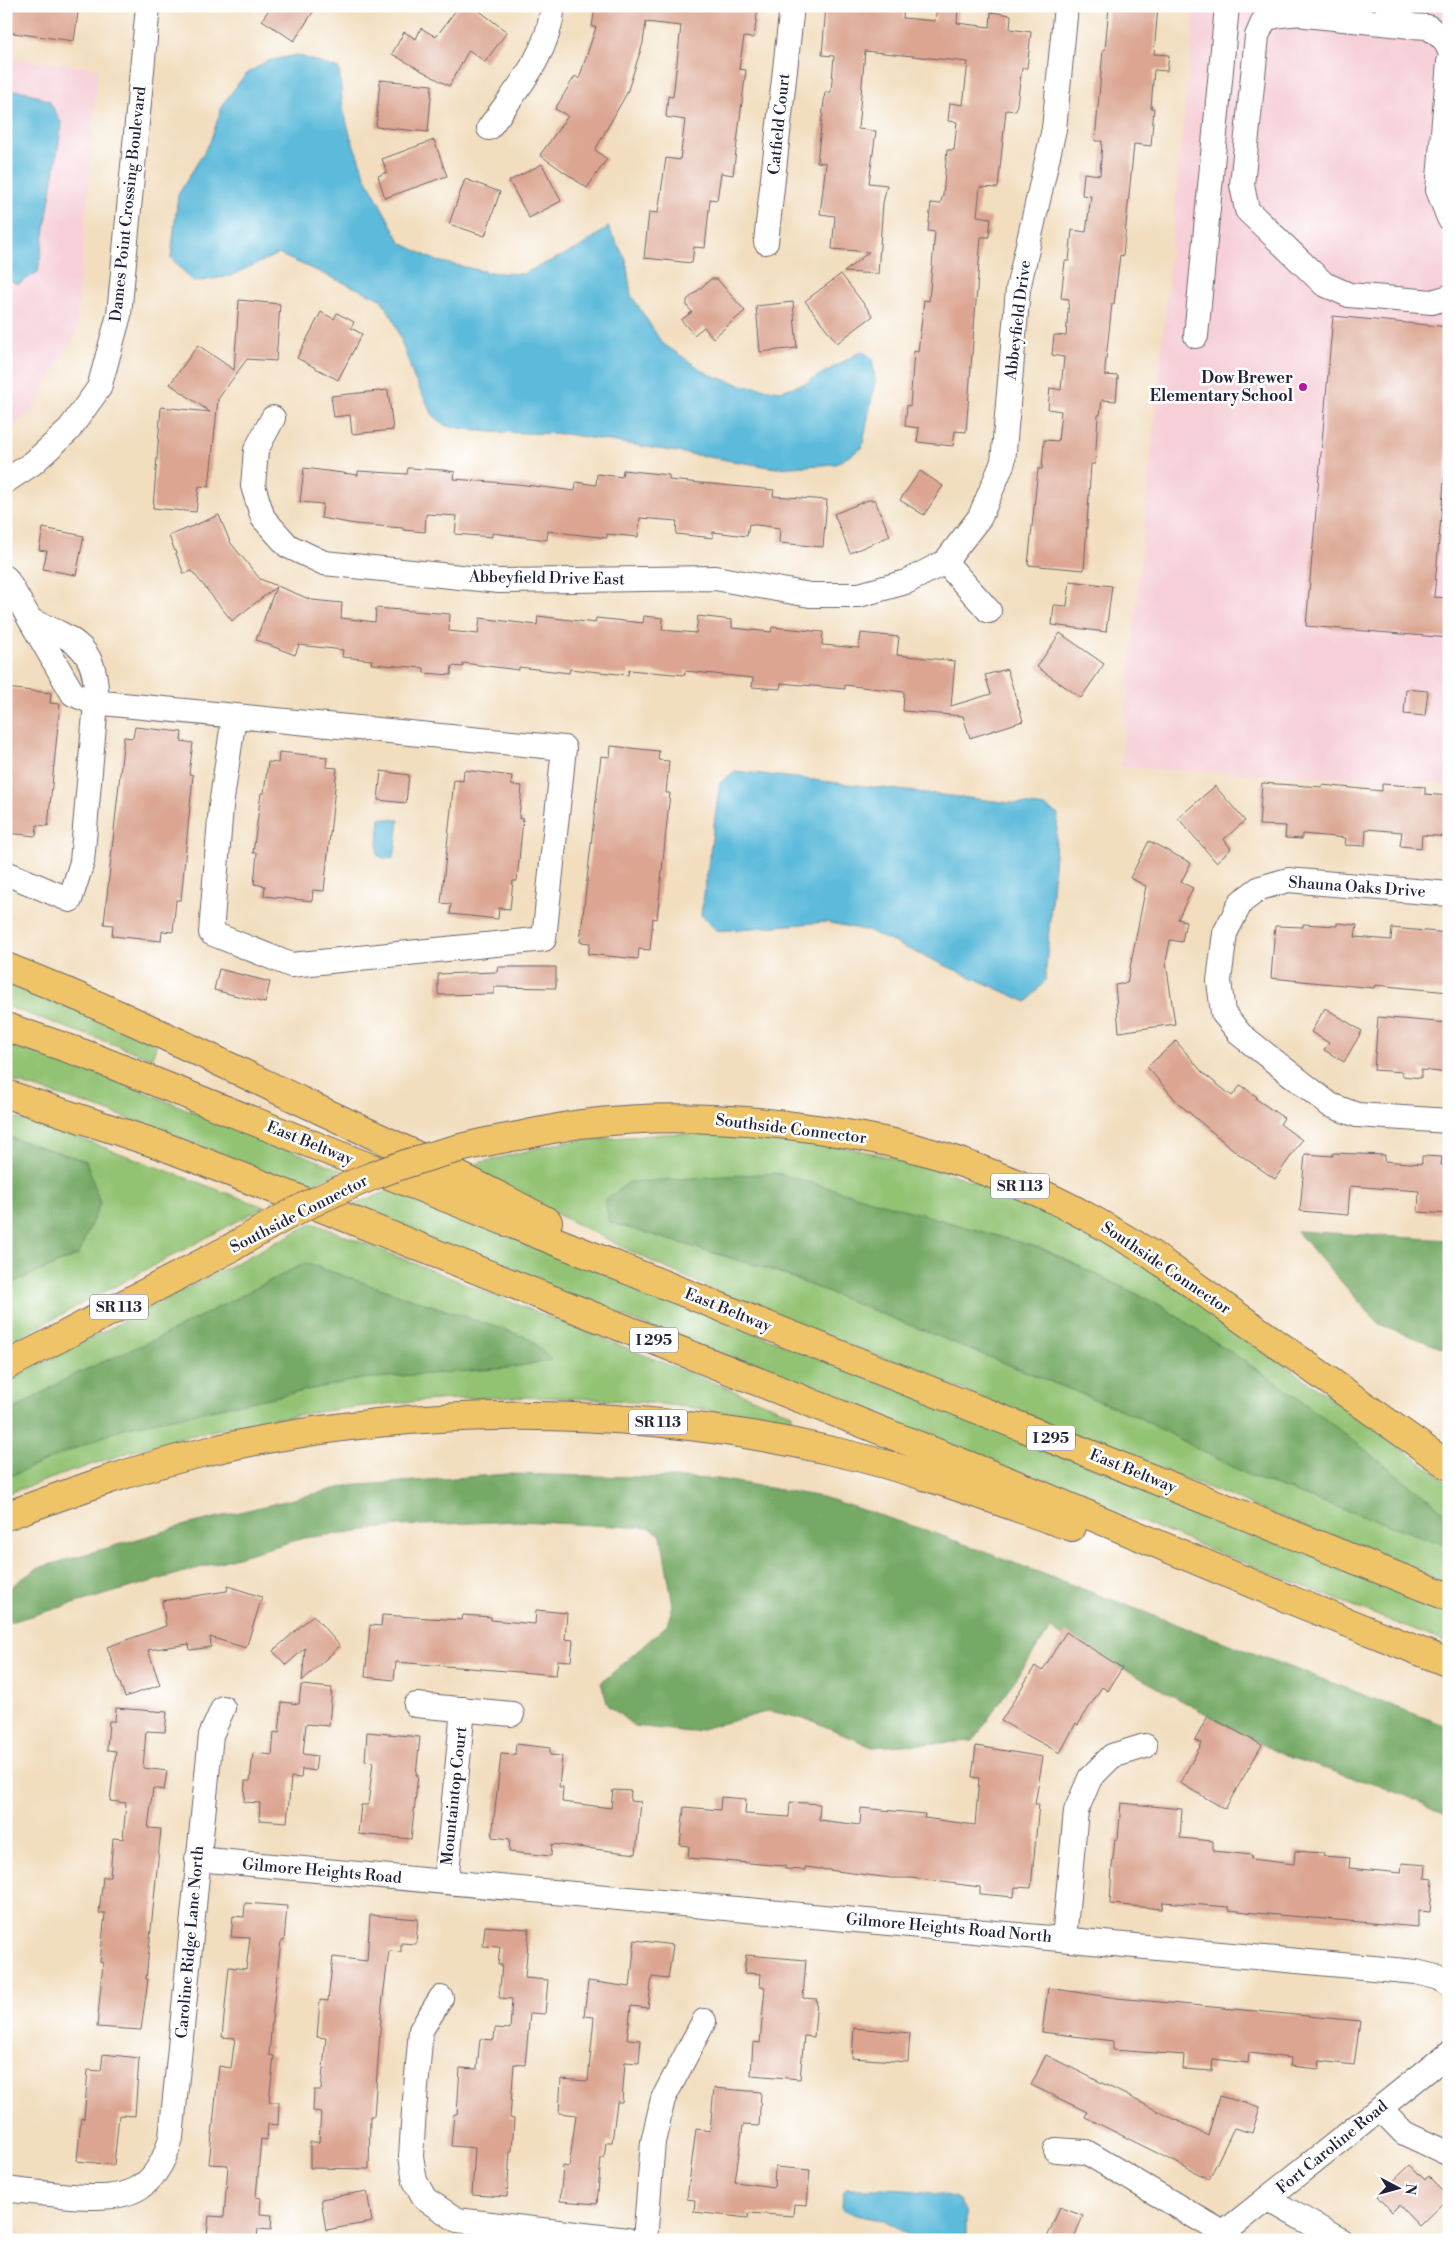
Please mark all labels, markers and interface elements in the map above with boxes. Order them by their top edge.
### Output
street label: Catfield Court [764,72,794,176]
street label: Dames Point Crossing Boulevard [106,85,150,323]
street label: Abbeyfield Drive [1001,259,1035,382]
place label: Dow Brewer Elementary School [1150,368,1294,406]
marker: Dow Brewer Elementary School [1297,381,1309,393]
street label: Abbeyfield Drive East [468,567,625,589]
street label: Shauna Oaks Drive [1288,872,1426,902]
street label: Southside Connector [714,1110,868,1148]
street label: East Beltway [264,1117,357,1170]
street label: Southside Connector [227,1171,371,1257]
road number: SR 113 [991,1174,1049,1198]
street label: Southside Connector [1097,1217,1235,1319]
street label: East Beltway [682,1284,775,1337]
road number: SR 113 [90,1294,148,1320]
road number: I 295 [630,1328,678,1352]
road number: SR 113 [629,1410,687,1434]
road number: I 295 [1027,1426,1075,1450]
street label: East Beltway [1087,1445,1180,1498]
street label: Mountaintop Court [437,1725,471,1867]
street label: Caroline Ridge Lane North [172,1844,208,2039]
street label: Gilmore Heights Road [241,1854,403,1888]
street label: Gilmore Heights Road North [845,1909,1053,1947]
street label: Fort Caroline Road [1272,2096,1392,2198]
north arrow [1372,2164,1422,2214]
text: N [1400,2183,1419,2196]

